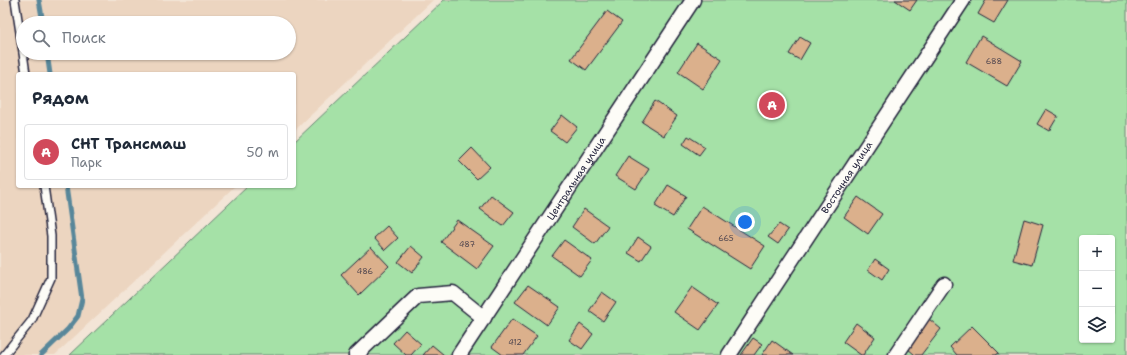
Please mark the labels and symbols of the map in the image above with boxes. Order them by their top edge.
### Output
house number: 688 [986,56,1002,67]
pin: A [759,90,785,120]
street label: Центральная улица [544,133,609,223]
street label: Восточная улица [818,138,876,216]
your location [735,212,755,232]
house number: 665 [718,233,734,244]
house number: 487 [459,239,475,250]
house number: 486 [357,266,374,277]
house number: 412 [508,337,522,348]

